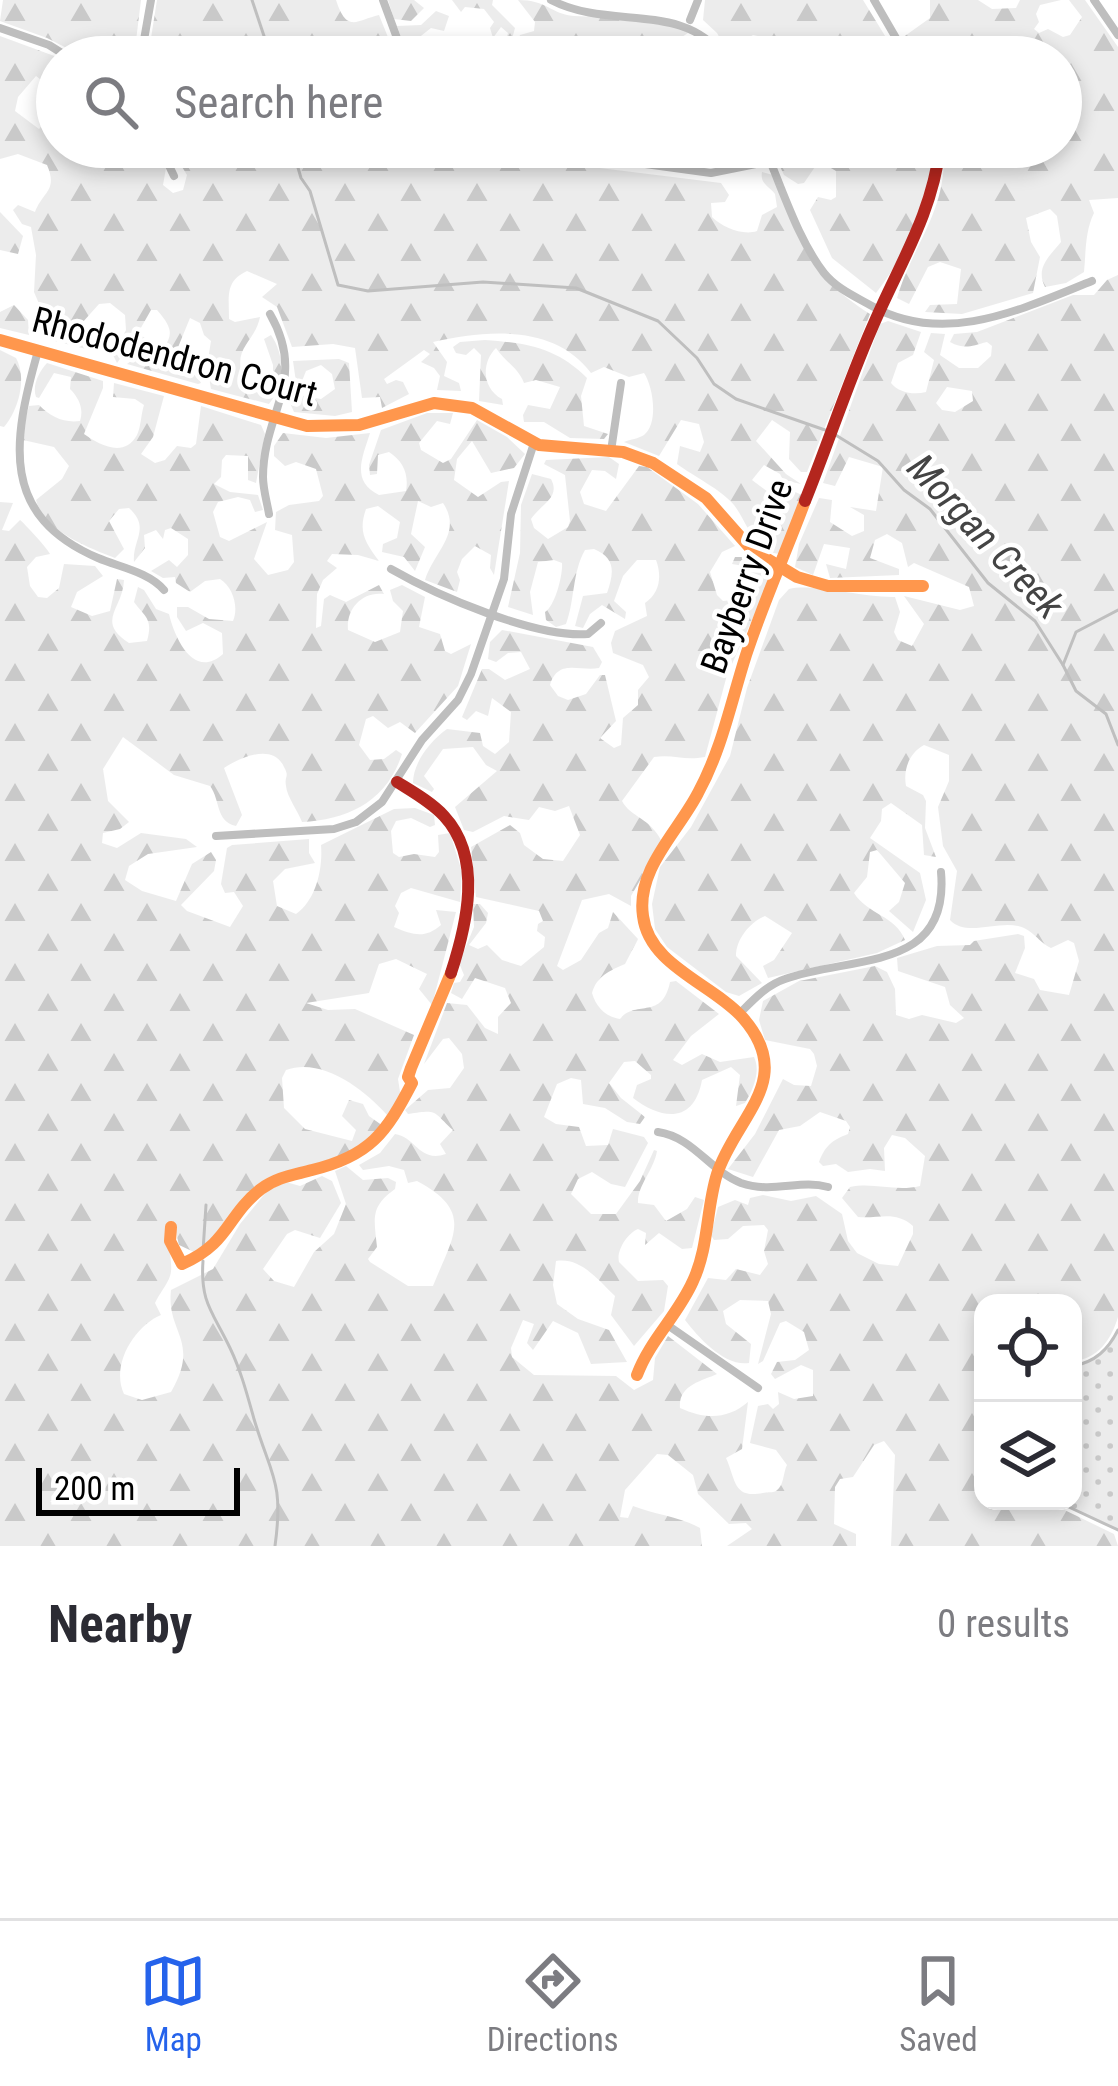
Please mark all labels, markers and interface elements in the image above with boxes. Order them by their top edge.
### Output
search box [36,36,1082,168]
icon: search [78,69,144,135]
text: Search here [174,76,383,129]
street label: Rhododendron Court [28,299,322,415]
water label: Morgan Creek [898,445,1074,629]
street label: Bayberry Drive [692,474,801,679]
map controls [974,1294,1082,1510]
button: locate [974,1294,1082,1402]
button: layers [974,1402,1082,1510]
scale bar [36,1462,240,1515]
text: 200 m [54,1469,135,1508]
text: Nearby [48,1595,192,1654]
text: 0 results [937,1601,1070,1647]
tab: Map [140,1948,206,2059]
tab: Directions [487,1948,619,2059]
tab: Saved [899,1948,978,2059]

